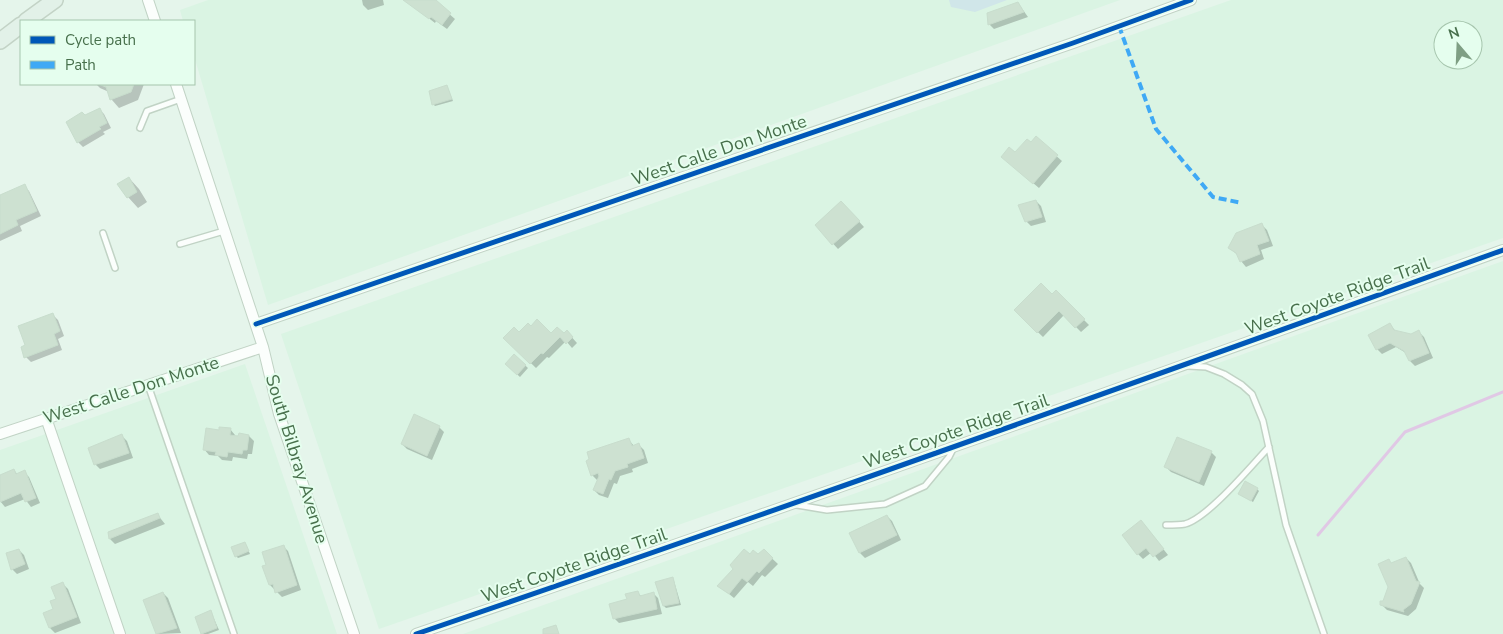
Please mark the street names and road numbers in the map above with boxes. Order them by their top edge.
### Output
street label: West Calle Don Monte [628,109,810,191]
street label: West Coyote Ridge Trail [1241,251,1433,341]
street label: West Calle Don Monte [40,350,222,430]
street label: South Bilbray Avenue [260,372,334,546]
street label: West Coyote Ridge Trail [860,388,1053,474]
street label: West Coyote Ridge Trail [478,522,671,608]

